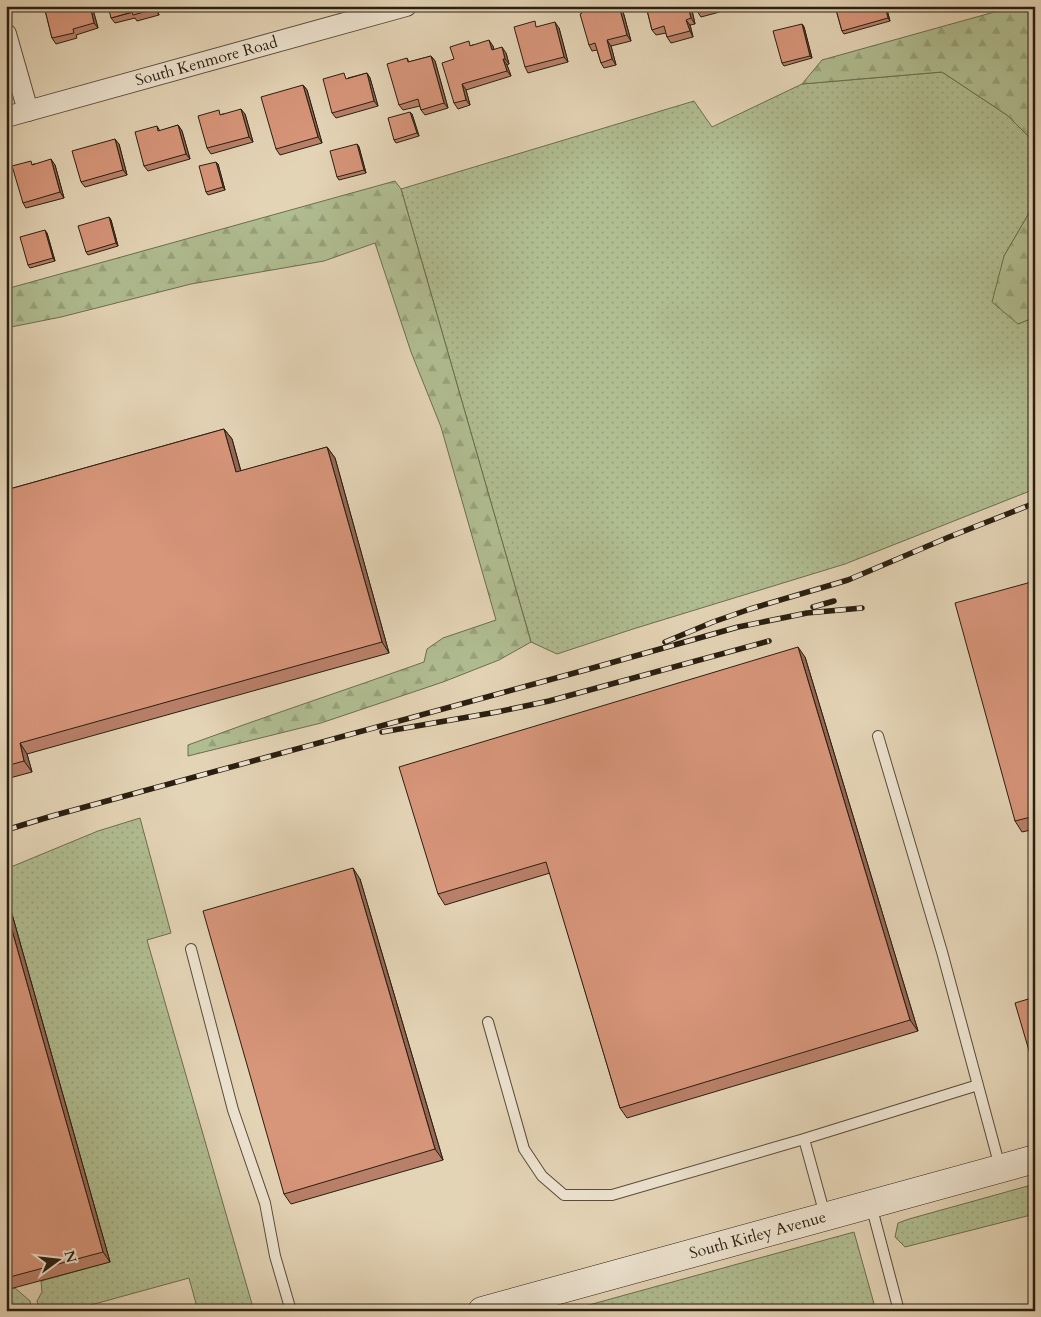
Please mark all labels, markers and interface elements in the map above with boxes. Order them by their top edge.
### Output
street label: South Kenmore Road [133,31,280,92]
street label: South Kitley Avenue [687,1206,829,1264]
north arrow [32,1234,82,1284]
text: N [59,1248,81,1265]

